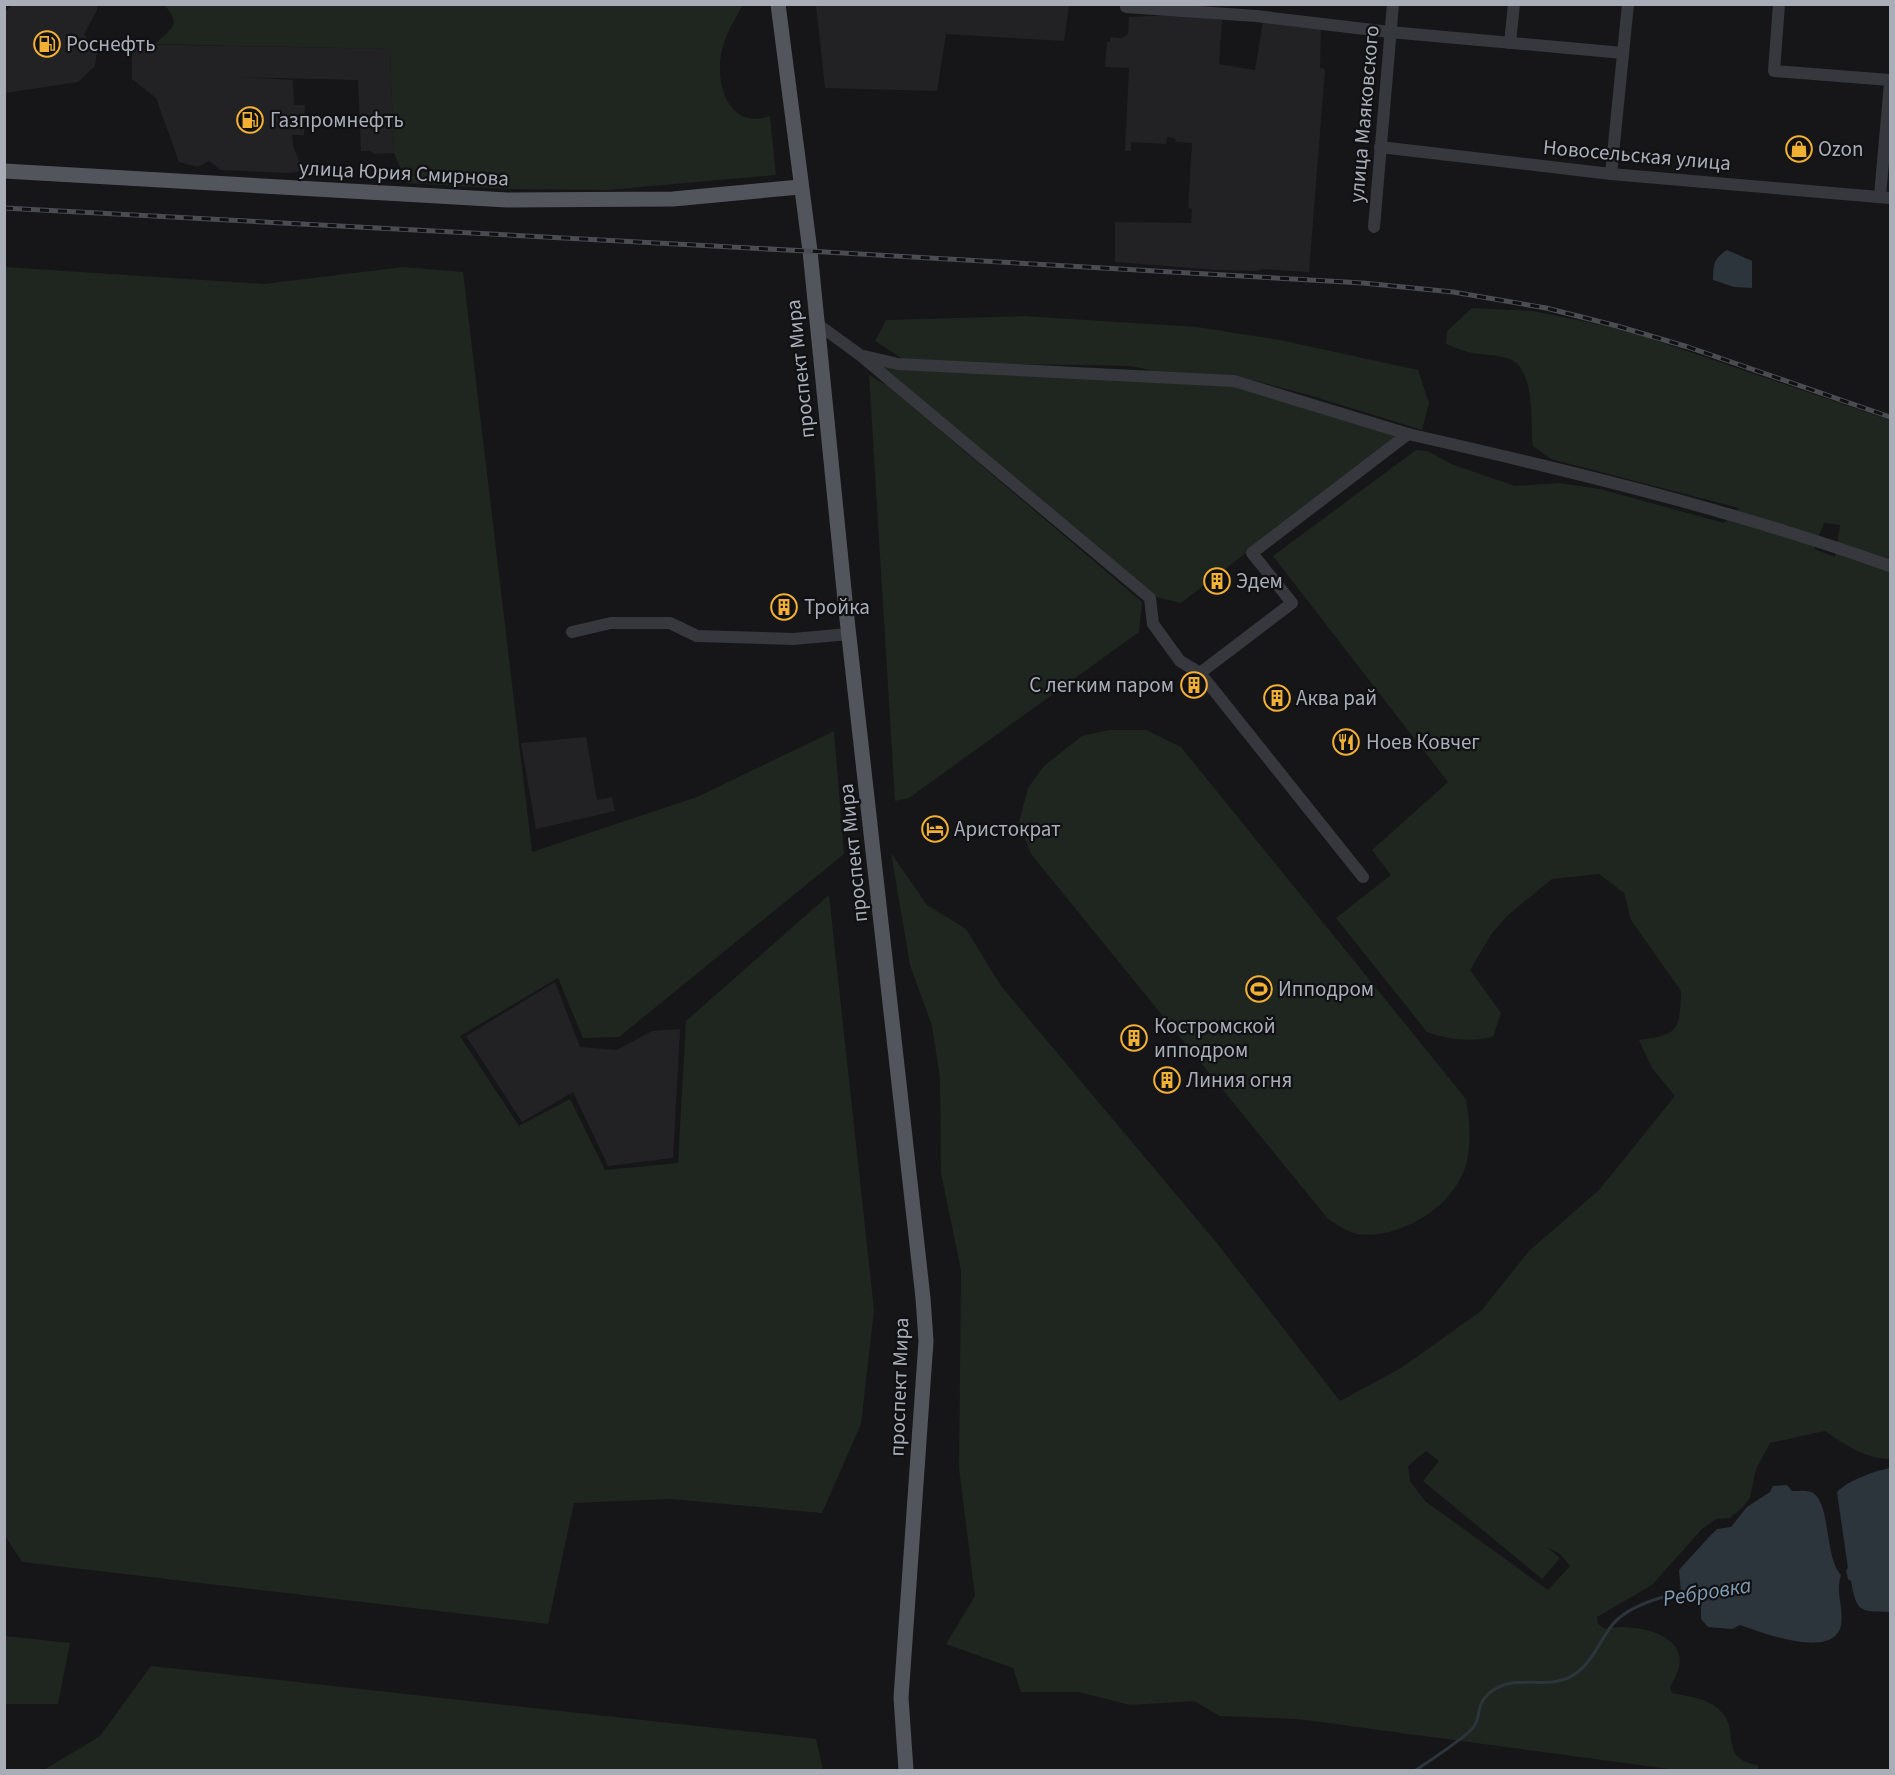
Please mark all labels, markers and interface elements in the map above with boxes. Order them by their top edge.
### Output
street label: улица Маяковского [1341,24,1387,204]
fuel station icon: Роснефть [32,29,62,59]
place label: Роснефть [66,29,156,59]
fuel station icon: Газпромнефть [235,105,265,135]
place label: Газпромнефть [270,105,404,135]
street label: Новосельская улица [1542,132,1732,178]
shop icon: Ozon [1784,134,1814,164]
place label: Ozon [1818,134,1863,164]
street label: улица Юрия Смирнова [298,153,510,193]
street label: проспект Мира [778,298,822,440]
building icon: Эдем [1202,566,1232,596]
place label: Эдем [1236,566,1283,596]
building icon: Тройка [769,592,799,622]
place label: Тройка [804,592,870,622]
place label: С легким паром [1029,670,1174,700]
building icon: С легким паром [1179,670,1209,700]
building icon: Аква рай [1262,683,1292,713]
place label: Аква рай [1296,683,1377,713]
restaurant icon: Ноев Ковчег [1331,727,1361,757]
place label: Ноев Ковчег [1366,727,1480,757]
street label: проспект Мира [831,782,875,924]
hotel icon: Аристократ [920,814,950,844]
place label: Аристократ [954,814,1061,844]
sports icon: Ипподром [1244,974,1274,1004]
place label: Ипподром [1278,974,1374,1004]
place label: Костромской ипподром [1154,1011,1276,1065]
building icon: Костромской ипподром [1119,1023,1149,1053]
building icon: Линия огня [1152,1065,1182,1095]
place label: Линия огня [1186,1065,1292,1095]
street label: проспект Мира [882,1317,916,1457]
water label: Ребровка [1660,1569,1754,1615]

